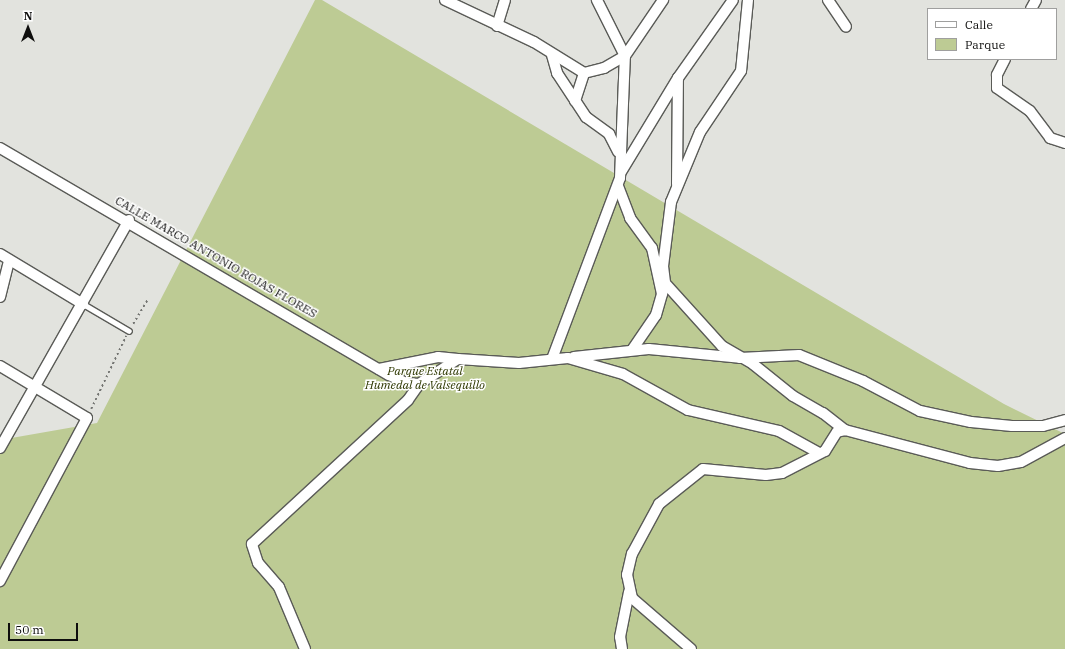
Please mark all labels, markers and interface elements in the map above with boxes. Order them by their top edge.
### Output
north arrow [8,8,48,48]
legend [927,8,1057,60]
text: N [24,9,32,23]
text: Calle [965,17,993,32]
text: Parque [965,37,1005,52]
street label: CALLE MARCO ANTONIO ROJAS FLORES [113,193,319,321]
park label: Parque Estatal Humedal de Valsequillo [365,364,485,392]
scale bar [10,615,80,641]
text: 50 m [15,622,44,637]

